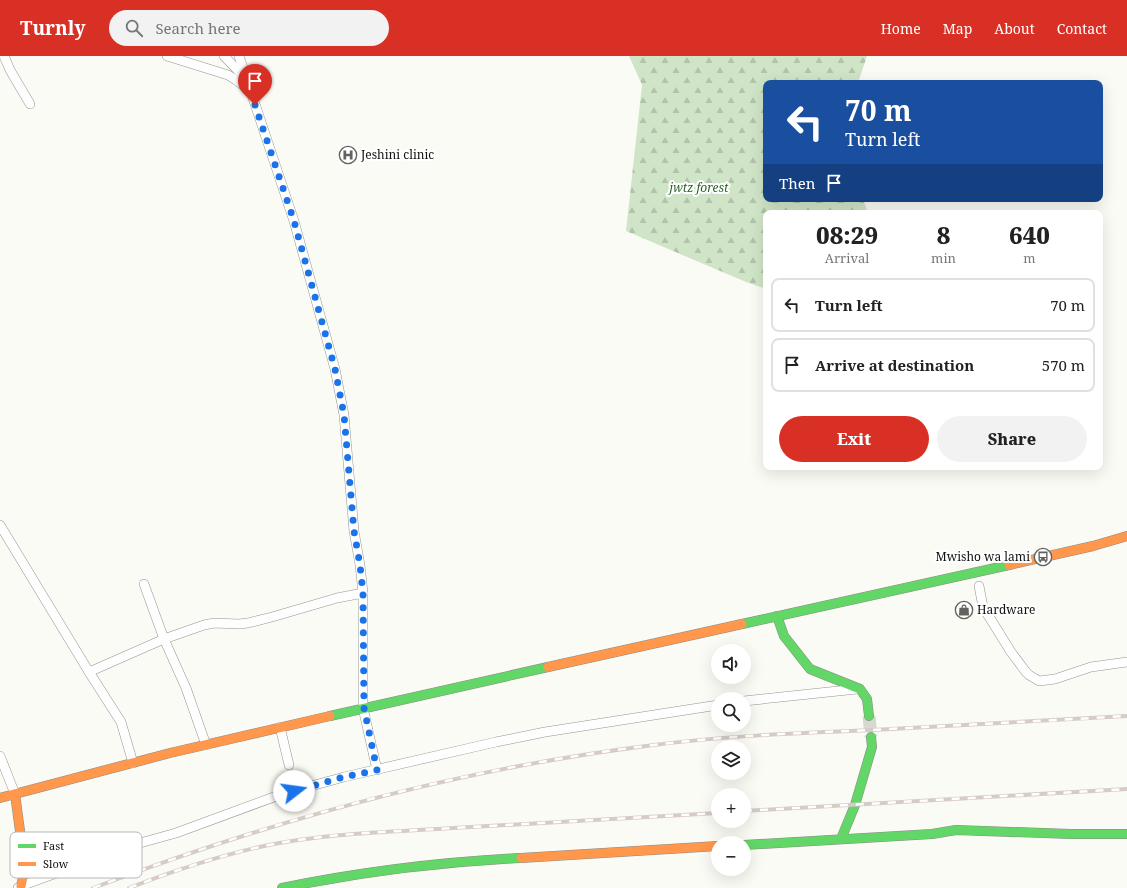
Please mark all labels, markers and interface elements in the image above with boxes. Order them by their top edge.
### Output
search box [109,10,389,46]
text: Turnly [20,15,85,41]
icon: search [123,17,145,39]
text: Search here [155,18,241,38]
text: Home [881,19,921,38]
text: Map [943,19,972,38]
text: About [994,19,1035,38]
text: Contact [1057,19,1107,38]
pin [238,64,272,105]
icon: arrive [244,70,266,92]
text: 70 m [845,91,912,129]
icon: left [779,96,831,148]
text: Turn left [845,127,920,151]
hospital icon: Jeshini clinic [338,145,358,165]
place label: Jeshini clinic [360,146,434,163]
icon: arrive [823,172,845,194]
text: Then [779,173,815,193]
park label: jwtz forest [668,179,729,196]
text: 08:29 [816,218,878,251]
text: 8 [937,218,950,251]
text: 640 [1009,218,1050,251]
text: Arrival [825,249,869,267]
text: min [931,249,956,267]
text: m [1023,249,1036,267]
icon: left [781,294,803,316]
text: Turn left [815,295,883,315]
text: 70 m [1050,295,1085,315]
icon: arrive [781,354,803,376]
text: Arrive at destination [815,355,974,375]
text: 570 m [1042,355,1085,375]
button: Exit [779,416,929,462]
button: Share [937,416,1087,462]
bus stop icon: Mwisho wa lami [1033,547,1053,567]
place label: Mwisho wa lami [936,548,1030,565]
shop icon: Hardware [954,600,974,620]
place label: Hardware [977,601,1035,618]
map controls [711,644,751,876]
button: sound [711,644,751,684]
button: search [711,692,751,732]
button: layers [711,740,751,780]
position arrow [273,770,315,812]
button: + [711,788,751,828]
legend [10,832,142,878]
button: − [711,836,751,876]
text: Fast [43,838,64,853]
text: Slow [43,856,69,871]

